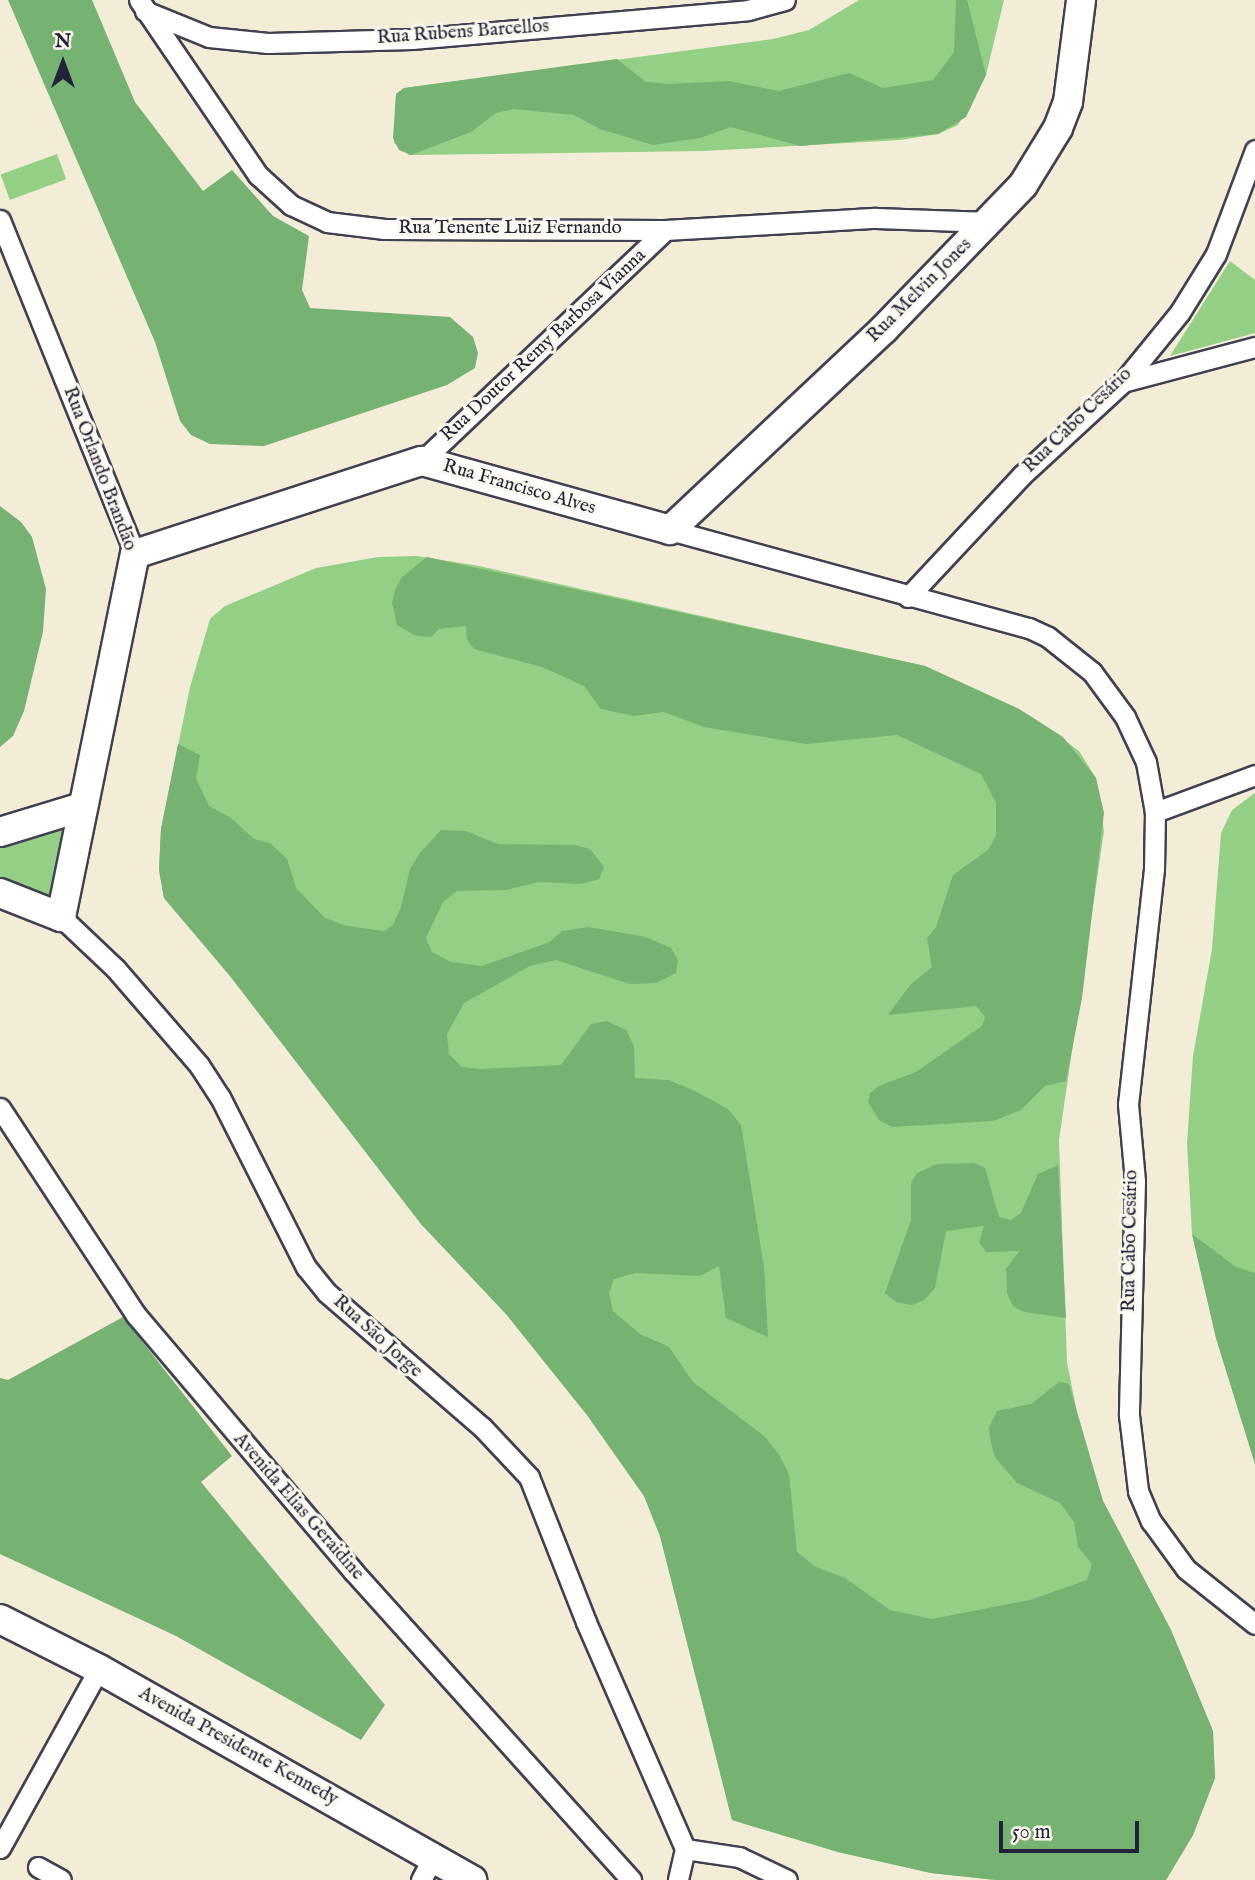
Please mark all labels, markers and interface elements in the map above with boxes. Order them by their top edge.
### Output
street label: Rua Rubens Barcellos [376,16,550,50]
north arrow [28,28,98,98]
text: N [55,30,71,54]
street label: Rua Tenente Luiz Fernando [398,218,622,240]
street label: Rua Melvin Jones [863,234,977,348]
street label: Rua Doutor Remy Barbosa Vianna [437,245,651,447]
street label: Rua Cabo Cesário [1019,363,1137,479]
street label: Rua Orlando Brandão [57,384,141,554]
street label: Rua Francisco Alves [440,455,598,521]
street label: Rua Cabo Cesário [1118,1170,1144,1312]
street label: Rua São Jorge [328,1291,426,1383]
street label: Avenida Elias Geraidine [228,1429,368,1585]
street label: Avenida Presidente Kennedy [134,1683,342,1811]
scale bar [1003,1806,1143,1850]
text: 50 m [1012,1819,1051,1846]

